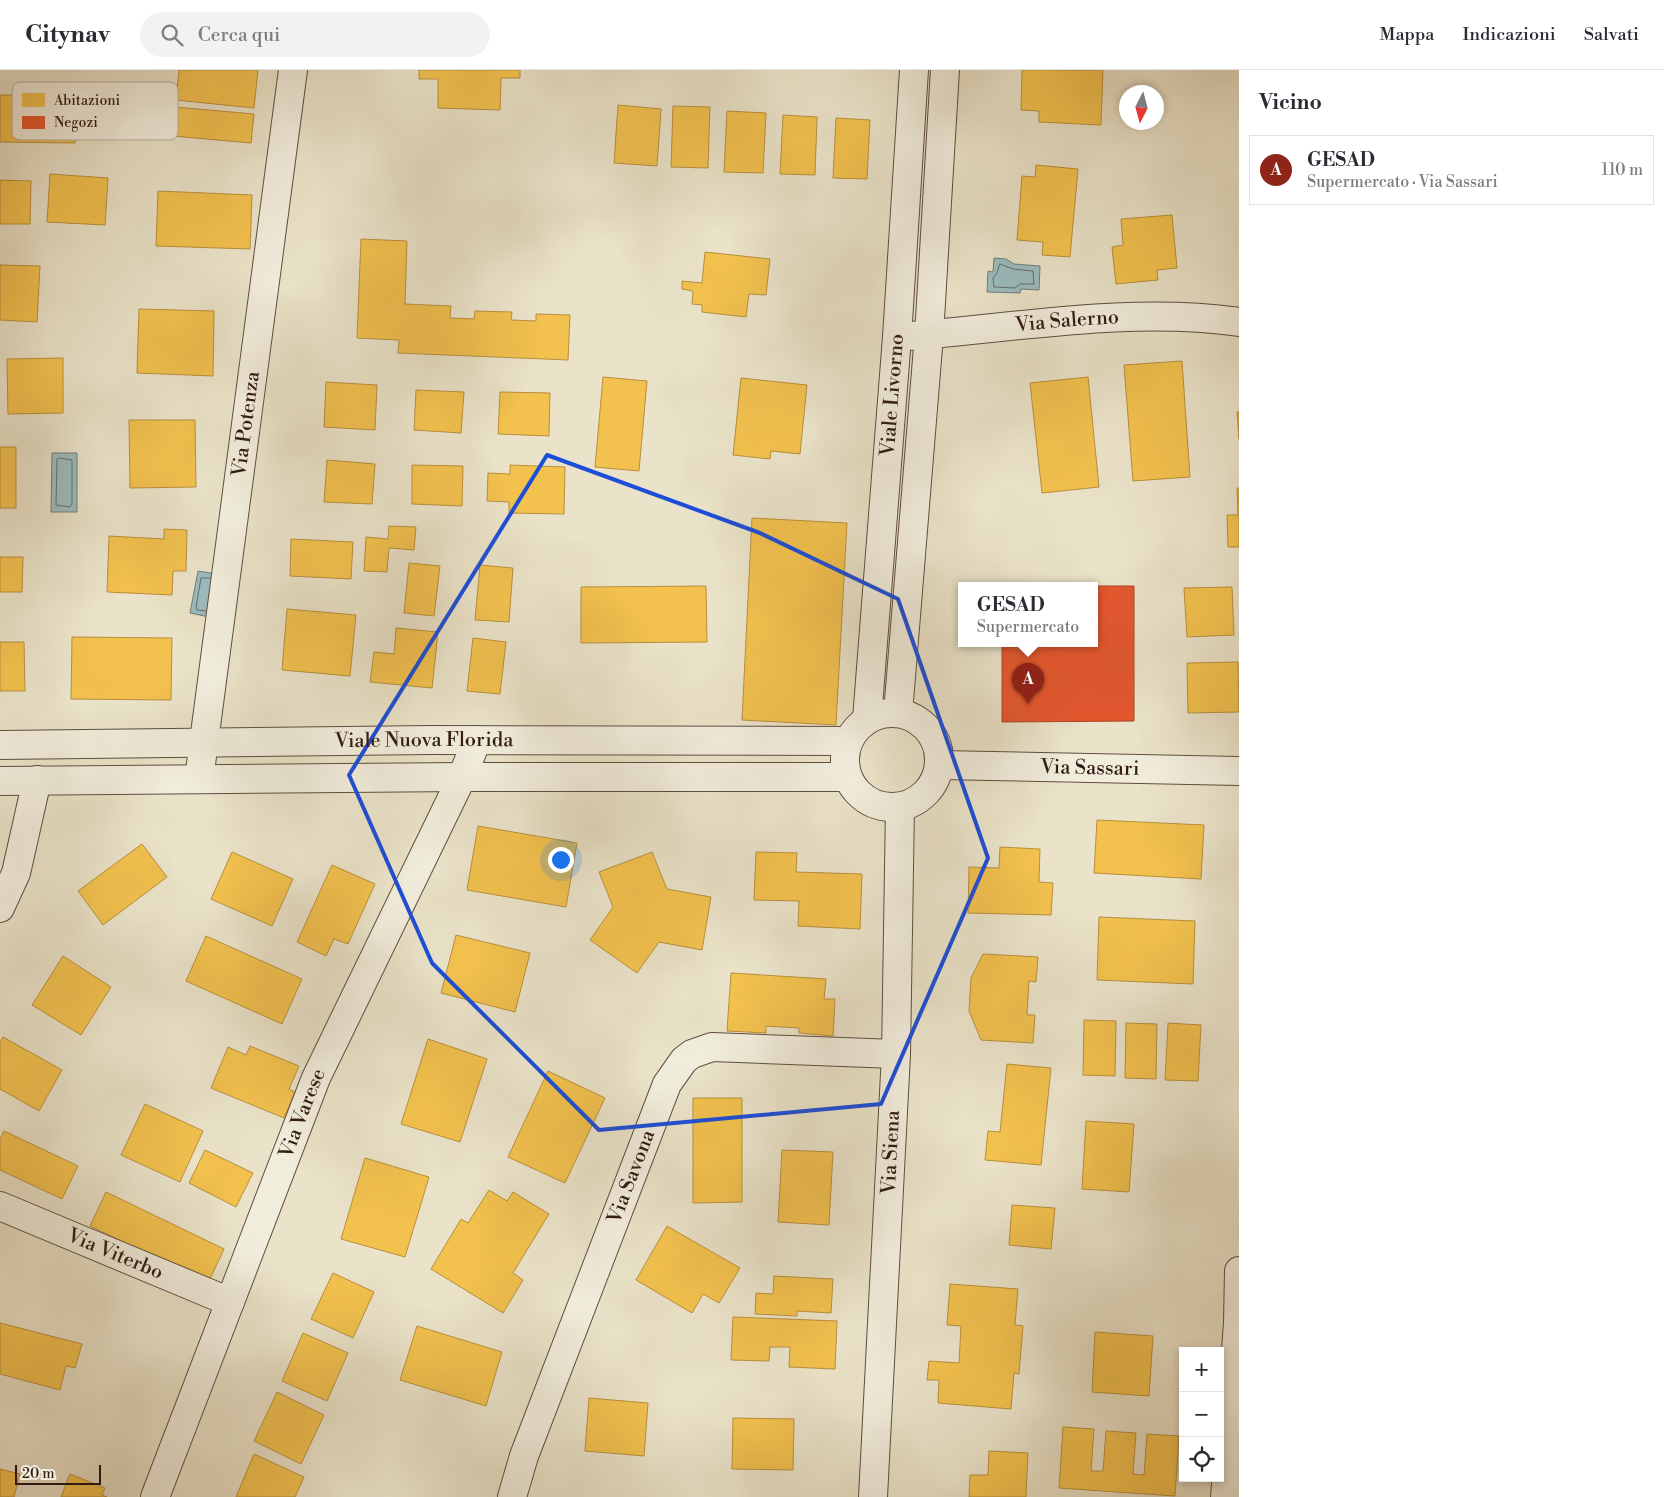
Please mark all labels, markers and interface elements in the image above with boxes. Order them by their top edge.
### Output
search box [140,12,490,57]
text: Citynav [25,20,110,50]
icon: search [158,21,186,49]
text: Cerca qui [198,23,280,47]
text: Mappa [1380,23,1434,46]
text: Indicazioni [1462,23,1556,46]
text: Salvati [1584,23,1639,46]
legend [12,82,178,140]
north arrow [1119,85,1164,130]
text: Vicino [1259,90,1322,116]
text: Abitazioni [53,92,121,110]
text: Negozi [54,114,98,132]
text: GESAD [1307,148,1375,172]
text: A [1270,160,1282,180]
text: 110 m [1601,160,1643,180]
text: Supermercato · Via Sassari [1307,172,1498,192]
street label: Via Salerno [1013,305,1120,338]
street label: Viale Livorno [875,333,910,458]
street label: Via Potenza [227,369,266,479]
popup [958,582,1098,647]
text: GESAD [977,593,1045,617]
text: Supermercato [977,617,1079,637]
pin: A [1012,663,1044,704]
street label: Viale Nuova Florida [334,727,514,754]
street label: Via Sassari [1039,754,1140,782]
your location [548,847,574,873]
street label: Via Varese [273,1064,331,1163]
street label: Via Siena [876,1109,906,1196]
street label: Via Savona [602,1125,661,1228]
street label: Via Viterbo [63,1223,167,1285]
map controls [1179,1347,1224,1482]
button: + [1179,1347,1224,1392]
button: − [1179,1392,1224,1437]
button: locate [1179,1437,1224,1482]
scale bar [15,1462,101,1485]
text: 20 m [22,1465,54,1483]

